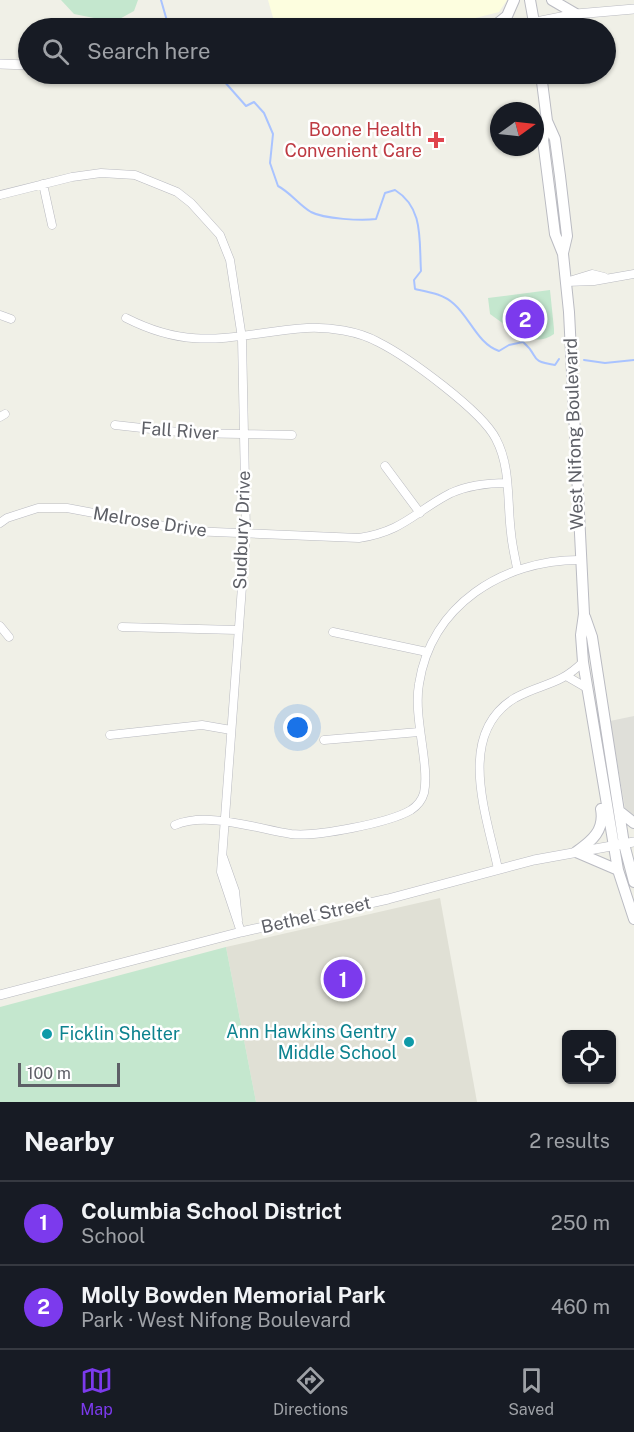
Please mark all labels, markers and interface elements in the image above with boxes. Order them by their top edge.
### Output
search box [18,18,616,84]
icon: search [39,35,72,68]
text: Search here [87,38,211,64]
north arrow [490,102,544,156]
place label: Boone Health Convenient Care [285,119,422,161]
marker: Boone Health Convenient Care [427,131,445,149]
pin: 2 [506,296,544,342]
street label: West Nifong Boulevard [560,338,587,530]
street label: Fall River [140,417,220,444]
street label: Sudbury Drive [229,470,254,590]
street label: Melrose Drive [92,502,209,541]
your location [283,713,312,742]
street label: Bethel Street [259,892,373,937]
pin: 1 [324,956,362,1002]
place label: Ann Hawkins Gentry Middle School [226,1021,397,1063]
place label: Ficklin Shelter [59,1023,180,1044]
marker: Ficklin Shelter [40,1027,54,1041]
map controls [562,1030,616,1084]
button: locate [562,1030,616,1084]
marker: Ann Hawkins Gentry Middle School [402,1035,416,1049]
scale bar [18,1060,120,1088]
text: 100 m [27,1064,71,1083]
text: Nearby [24,1126,114,1157]
text: 2 results [529,1129,610,1153]
text: Columbia School District [81,1198,342,1224]
text: 1 [39,1211,48,1235]
text: 250 m [551,1211,610,1235]
text: School [81,1224,145,1248]
text: Molly Bowden Memorial Park [81,1282,386,1308]
text: 2 [37,1295,50,1319]
text: 460 m [551,1295,610,1319]
text: Park · West Nifong Boulevard [81,1308,351,1332]
tab: Map [80,1364,113,1419]
tab: Directions [273,1364,348,1419]
tab: Saved [508,1364,554,1419]

